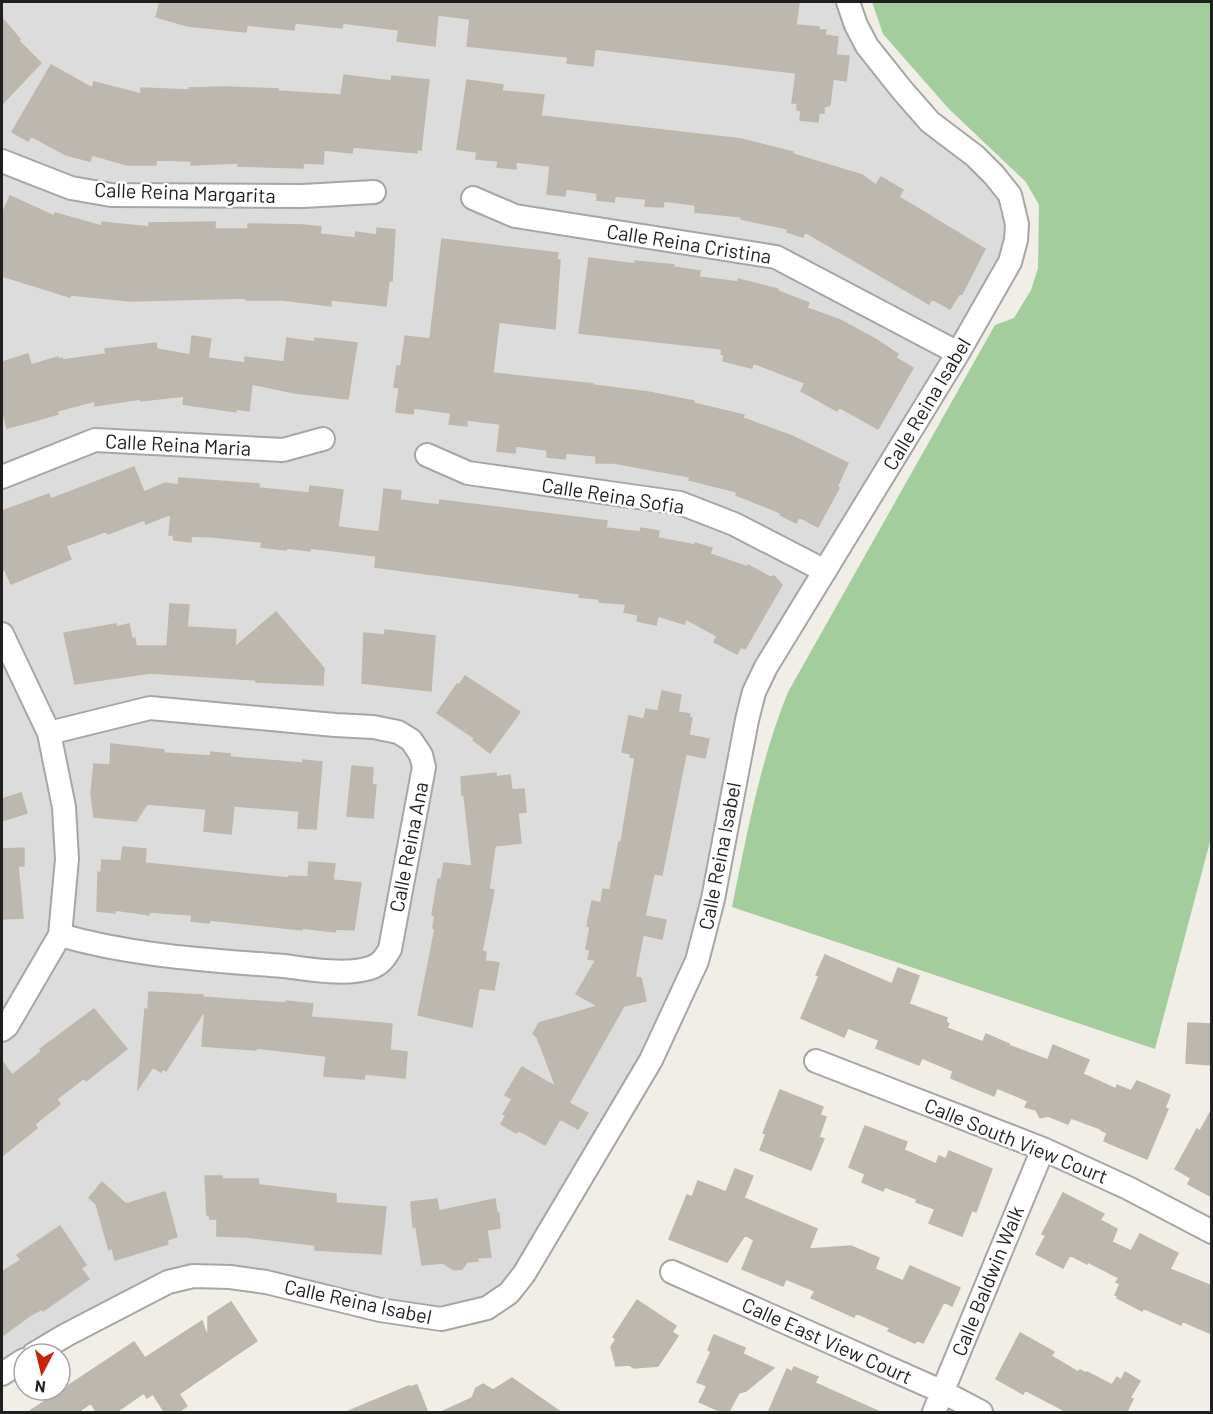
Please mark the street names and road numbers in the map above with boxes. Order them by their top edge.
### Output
street label: Calle Reina Margarita [94,177,276,207]
street label: Calle Reina Cristina [605,218,773,268]
street label: Calle Reina Isabel [877,333,975,474]
street label: Calle Reina Maria [104,428,252,460]
street label: Calle Reina Sofia [540,472,686,518]
street label: Calle Reina Ana [384,780,432,914]
street label: Calle Reina Isabel [693,780,745,932]
street label: Calle South View Court [921,1092,1112,1188]
street label: Calle Baldwin Walk [946,1202,1028,1359]
street label: Calle Reina Isabel [282,1274,434,1328]
street label: Calle East View Court [739,1292,916,1388]

